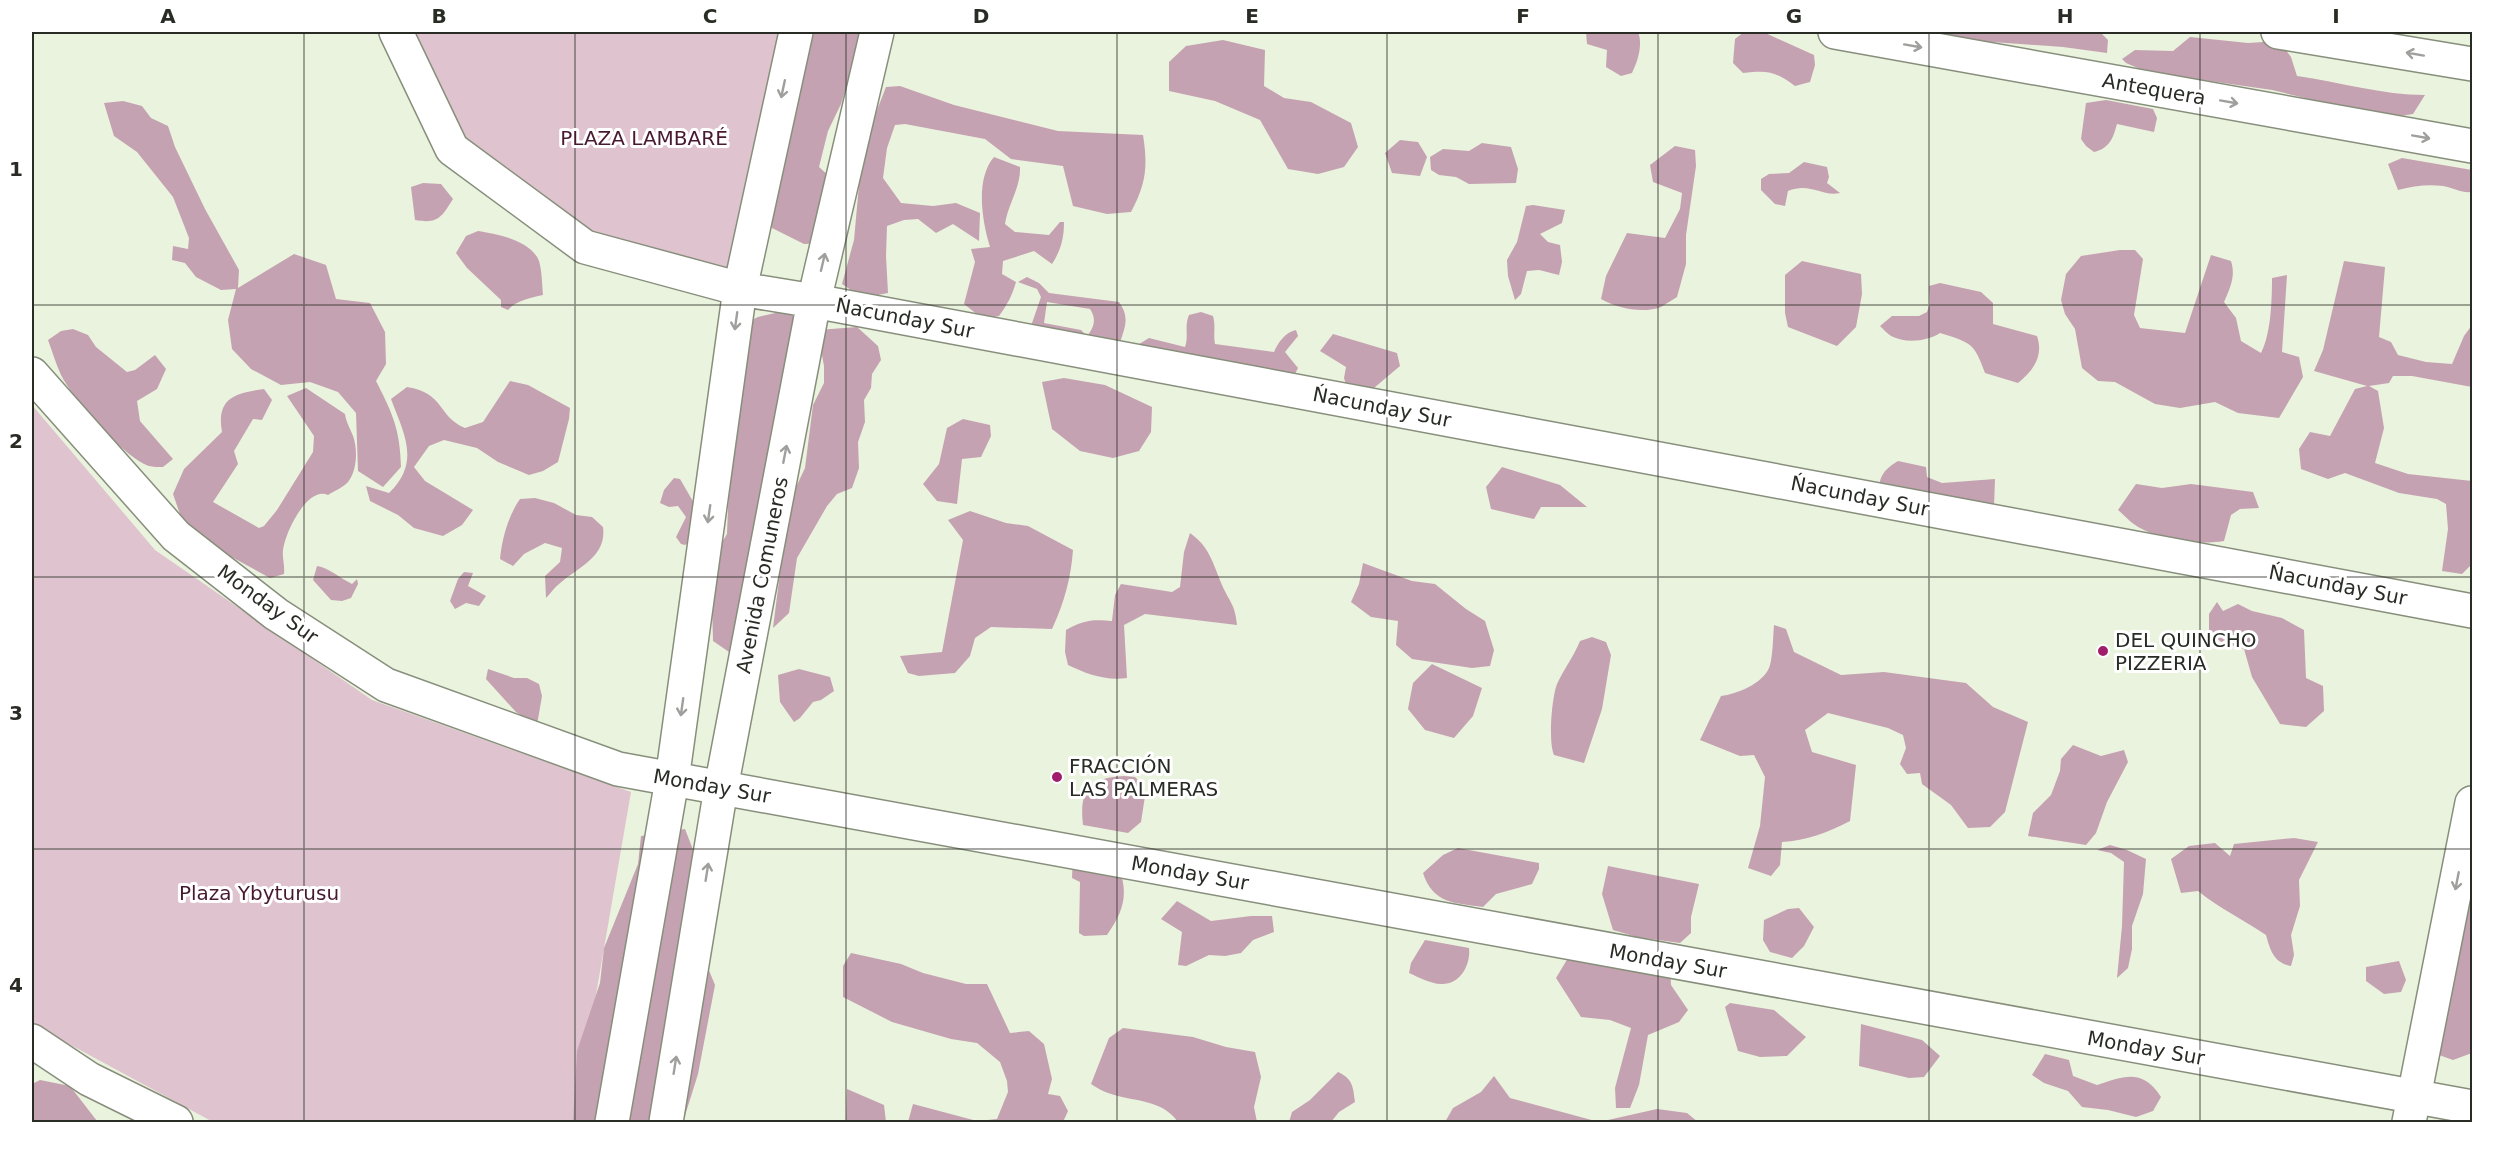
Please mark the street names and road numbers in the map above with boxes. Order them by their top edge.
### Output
street label: Antequera [2100,68,2208,110]
street label: Ńacunday Sur [834,293,977,343]
street label: Ńacunday Sur [1311,382,1454,432]
street label: Ńacunday Sur [1789,471,1932,521]
street label: Avenida Comuneros [731,475,793,675]
street label: Monday Sur [213,559,324,649]
street label: Ńacunday Sur [2267,560,2410,610]
street label: Monday Sur [651,764,773,808]
street label: Monday Sur [1129,851,1251,895]
street label: Monday Sur [1607,939,1729,983]
street label: Monday Sur [2085,1026,2207,1070]

